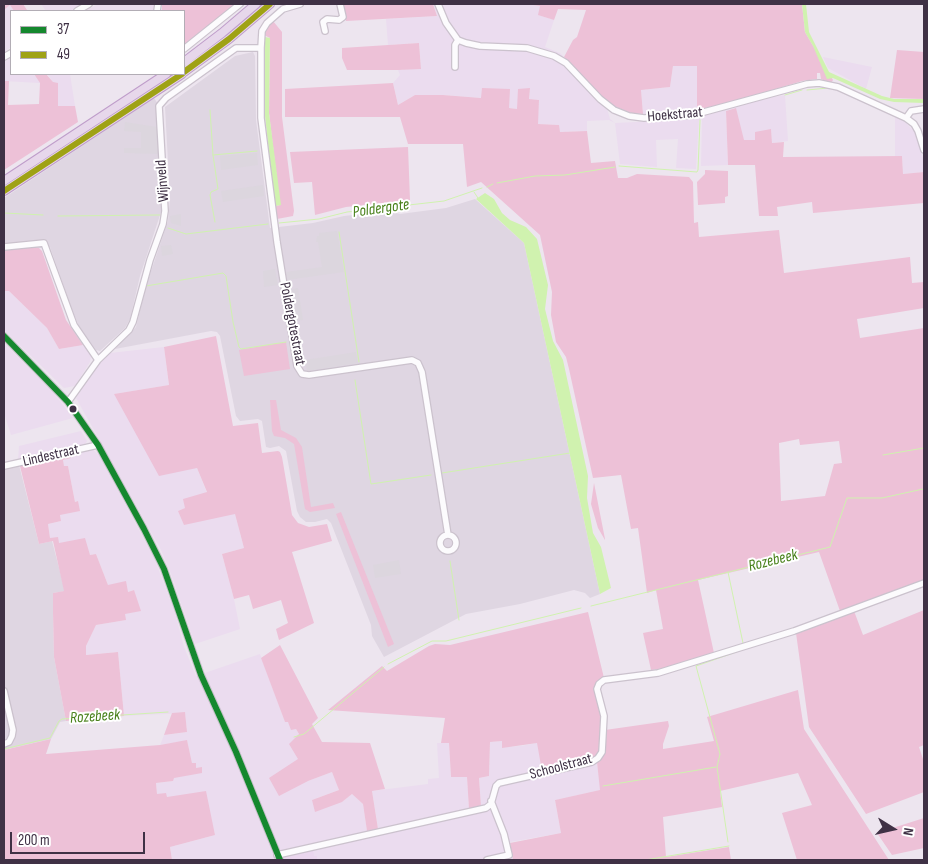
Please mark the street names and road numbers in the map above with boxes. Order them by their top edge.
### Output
street label: Hoekstraat [647,104,703,126]
street label: Wijnveld [153,159,173,203]
street label: Poldergotestraat [275,281,309,367]
street label: Lindestraat [21,441,81,471]
street label: Schoolstraat [528,750,594,784]

